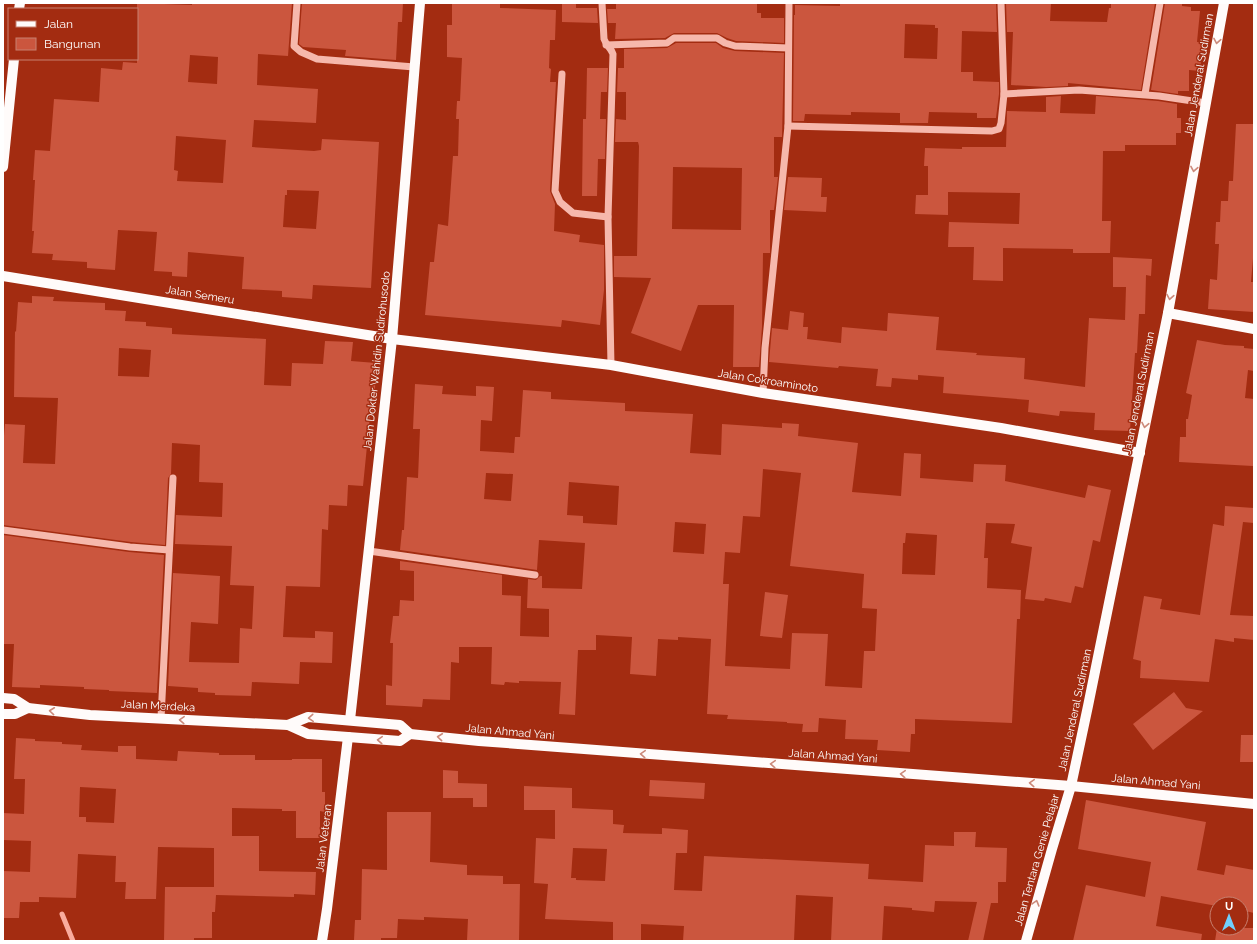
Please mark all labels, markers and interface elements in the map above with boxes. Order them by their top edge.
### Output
legend [8,8,138,60]
street label: Jalan Jenderal Sudirman [1182,13,1216,137]
text: Jalan [44,17,73,31]
text: Bangunan [44,37,101,51]
one-way arrow [1213,38,1222,45]
one-way arrow [1190,166,1198,172]
street label: Jalan Dokter Wahidin Sudirohusodo [361,270,393,452]
street label: Jalan Semeru [165,283,235,307]
one-way arrow [1167,294,1175,300]
street label: Jalan Jenderal Sudirman [1121,331,1157,455]
street label: Jalan Cokroaminoto [717,367,819,395]
one-way arrow [1142,422,1150,428]
street label: Jalan Jenderal Sudirman [1056,648,1094,772]
street label: Jalan Merdeka [121,698,195,714]
one-way arrow [49,706,55,715]
one-way arrow [308,714,314,723]
one-way arrow [179,715,185,724]
street label: Jalan Ahmad Yani [465,722,555,742]
one-way arrow [437,733,443,742]
one-way arrow [377,735,383,744]
street label: Jalan Ahmad Yani [788,746,878,766]
one-way arrow [640,750,646,759]
one-way arrow [770,760,776,769]
one-way arrow [900,769,906,778]
street label: Jalan Ahmad Yani [1111,772,1201,792]
one-way arrow [1029,779,1035,788]
street label: Jalan Tentara Genie Pelajar [1012,792,1062,927]
street label: Jalan Veteran [313,803,335,873]
north arrow [1209,896,1249,936]
one-way arrow [1031,900,1040,907]
text: U [1225,900,1233,913]

